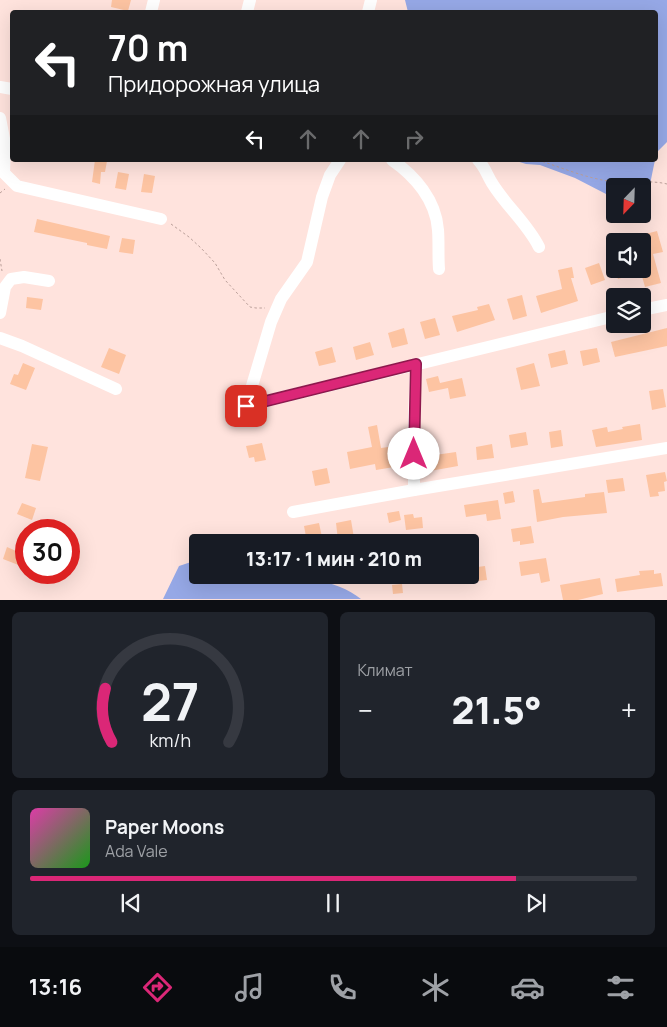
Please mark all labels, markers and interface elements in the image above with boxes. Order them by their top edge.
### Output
text: 70 m [108,24,188,72]
icon: left [25,30,90,95]
text: Придорожная улица [108,69,320,99]
icon: left [241,125,269,153]
icon: ahead [294,125,322,153]
icon: ahead [347,125,375,153]
icon: right [400,125,428,153]
north arrow [606,178,651,222]
map controls [606,178,651,333]
button: sound [606,233,651,278]
button: layers [606,288,651,333]
pin [225,385,267,427]
icon: arrive [232,392,260,420]
position arrow [387,427,439,479]
speed limit sign: 30 [15,519,80,584]
text: 13:17 · 1 мин · 210 m [246,546,422,572]
text: Климат [358,659,413,681]
text: 27 [140,666,199,737]
text: 21.5° [452,683,542,735]
text: − [358,691,373,729]
text: + [621,691,637,729]
text: km/h [149,728,191,752]
text: Paper Moons [105,814,224,840]
text: Ada Vale [105,840,168,862]
icon: previous [117,889,145,917]
icon: pause [319,889,347,917]
icon: next [522,889,550,917]
icon: directions [140,970,175,1005]
icon: music [232,970,267,1005]
icon: phone [325,970,360,1005]
icon: climate [418,970,453,1005]
icon: car [510,970,545,1005]
icon: filters [603,970,638,1005]
text: 13:16 [29,972,82,1002]

